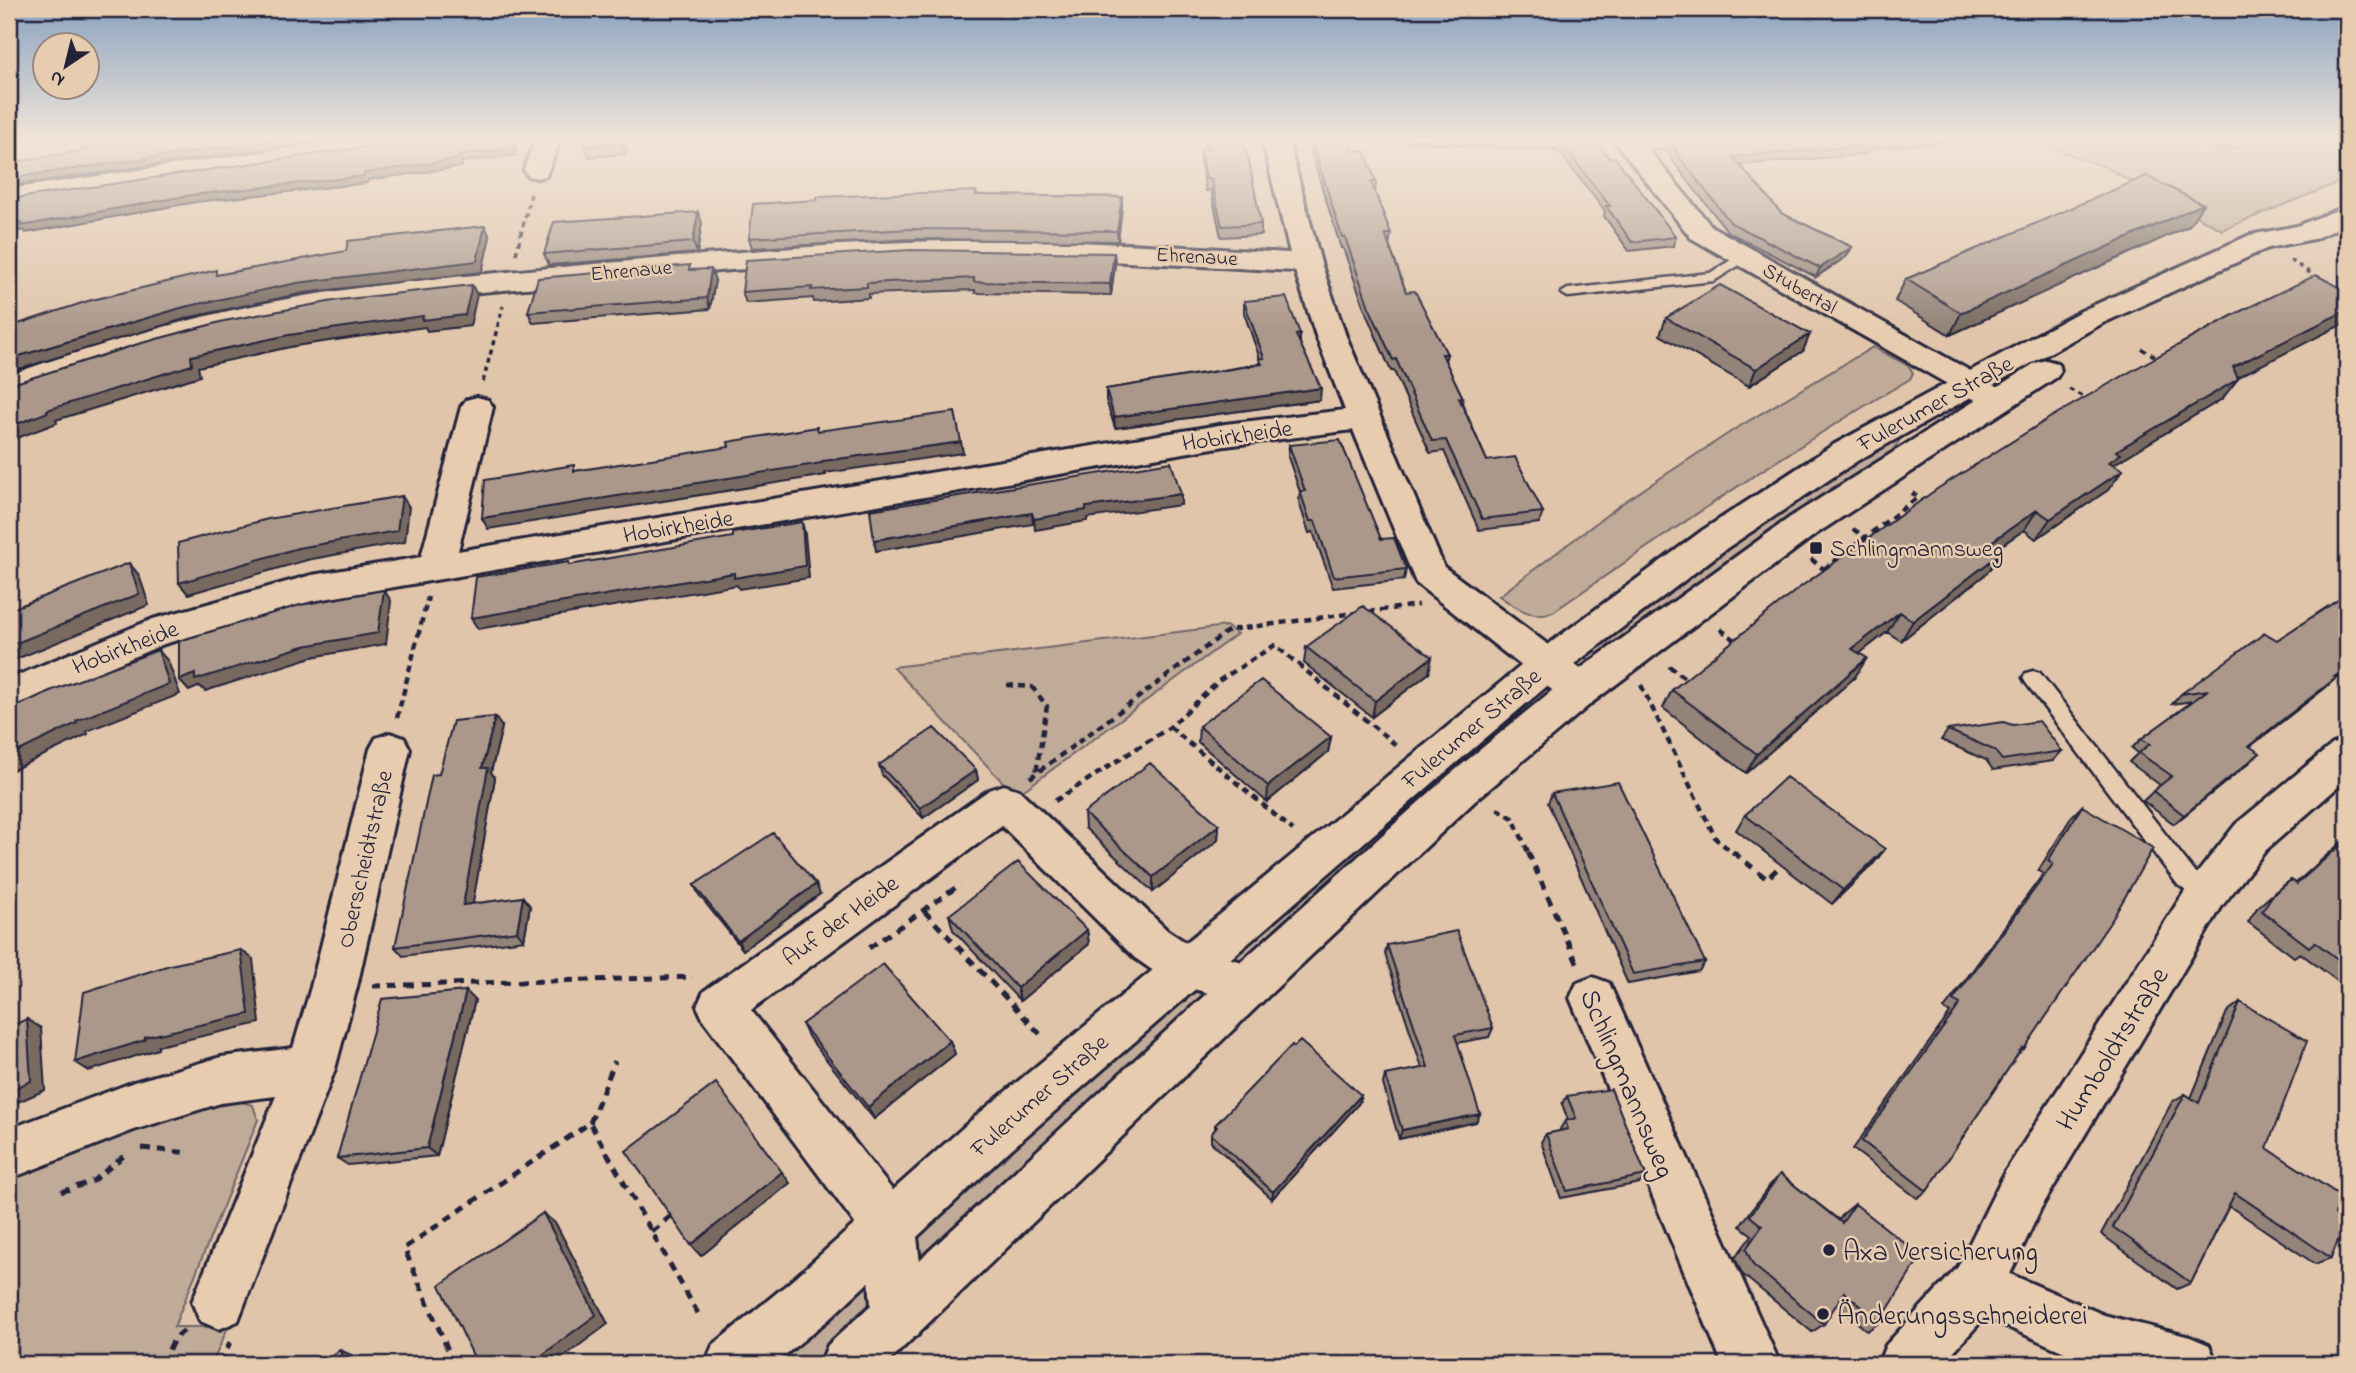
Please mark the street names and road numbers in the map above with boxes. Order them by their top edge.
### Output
street label: Ehrenaue [1155,241,1239,275]
street label: Ehrenaue [589,253,674,290]
street label: Stubertal [1756,256,1842,323]
street label: Fulerumer Straße [1851,348,2021,463]
street label: Hobirkheide [1180,412,1295,463]
street label: Hobirkheide [621,502,736,554]
street label: Hobirkheide [68,613,184,686]
street label: Fulerumer Straße [1394,661,1550,800]
street label: Oberscheidtstraße [329,767,404,952]
street label: Auf der Heide [776,868,907,976]
street label: Humboldtstraße [2047,959,2181,1140]
street label: Schlingmannsweg [1567,983,1684,1185]
street label: Fulerumer Straße [963,1027,1118,1168]

